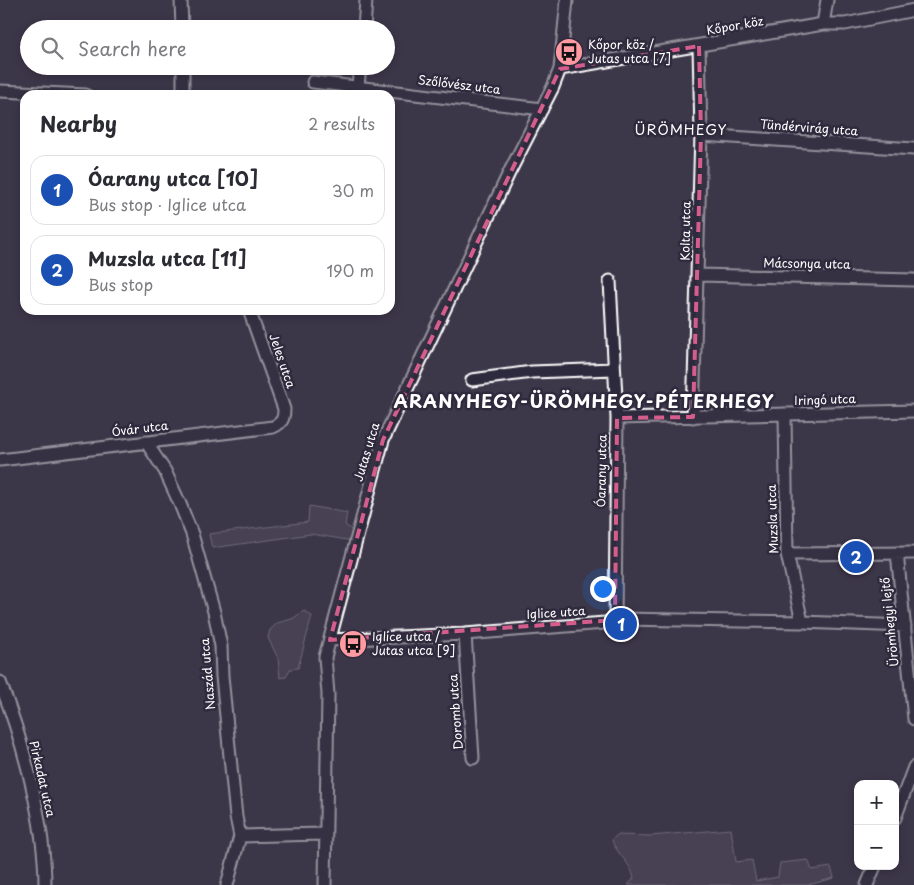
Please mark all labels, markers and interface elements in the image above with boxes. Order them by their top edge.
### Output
street label: Kőpor köz [705,11,765,39]
search box [20,20,395,75]
icon: search [38,34,66,62]
text: Search here [78,34,187,62]
place label: Kőpor köz / Jutas utca [7] [588,35,671,67]
bus stop icon: Kőpor köz / Jutas utca [7] [554,37,584,67]
street label: Szőlővész utca [417,70,502,98]
text: Nearby [40,107,117,139]
text: 2 results [308,111,375,135]
street label: Tündérvirág utca [759,115,859,139]
district label: ÜRÖMHEGY [635,119,727,140]
text: Óarany utca [10] [88,164,258,192]
text: 1 [53,178,61,202]
text: 30 m [332,178,374,202]
text: Bus stop · Iglice utca [88,192,246,216]
street label: Kolta utca [675,201,695,261]
text: Muzsla utca [11] [88,244,246,272]
street label: Mácsonya utca [763,253,851,273]
text: 2 [51,258,63,282]
text: 190 m [326,258,374,282]
text: Bus stop [88,272,153,296]
street label: Jeles utca [265,331,301,391]
district label: ARANYHEGY-ÜRÖMHEGY-PÉTERHEGY [394,387,774,414]
street label: Iringó utca [794,389,857,409]
street label: Óvár utca [111,416,170,440]
street label: Jutas utca [349,420,384,483]
street label: Óarany utca [591,434,611,508]
street label: Muzsla utca [762,484,782,554]
pin: 2 [840,538,872,576]
your location [590,576,616,602]
street label: Ürömhegyi lejtő [875,576,903,668]
street label: Iglice utca [526,601,587,623]
pin: 1 [605,605,637,643]
place label: Iglice utca / Jutas utca [9] [372,627,455,659]
bus stop icon: Iglice utca / Jutas utca [9] [338,629,368,659]
street label: Naszád utca [195,637,219,711]
street label: Doromb utca [443,673,467,751]
street label: Pirkadat utca [25,739,61,819]
map controls [854,780,899,870]
button: + [854,780,899,825]
button: − [854,825,899,870]

